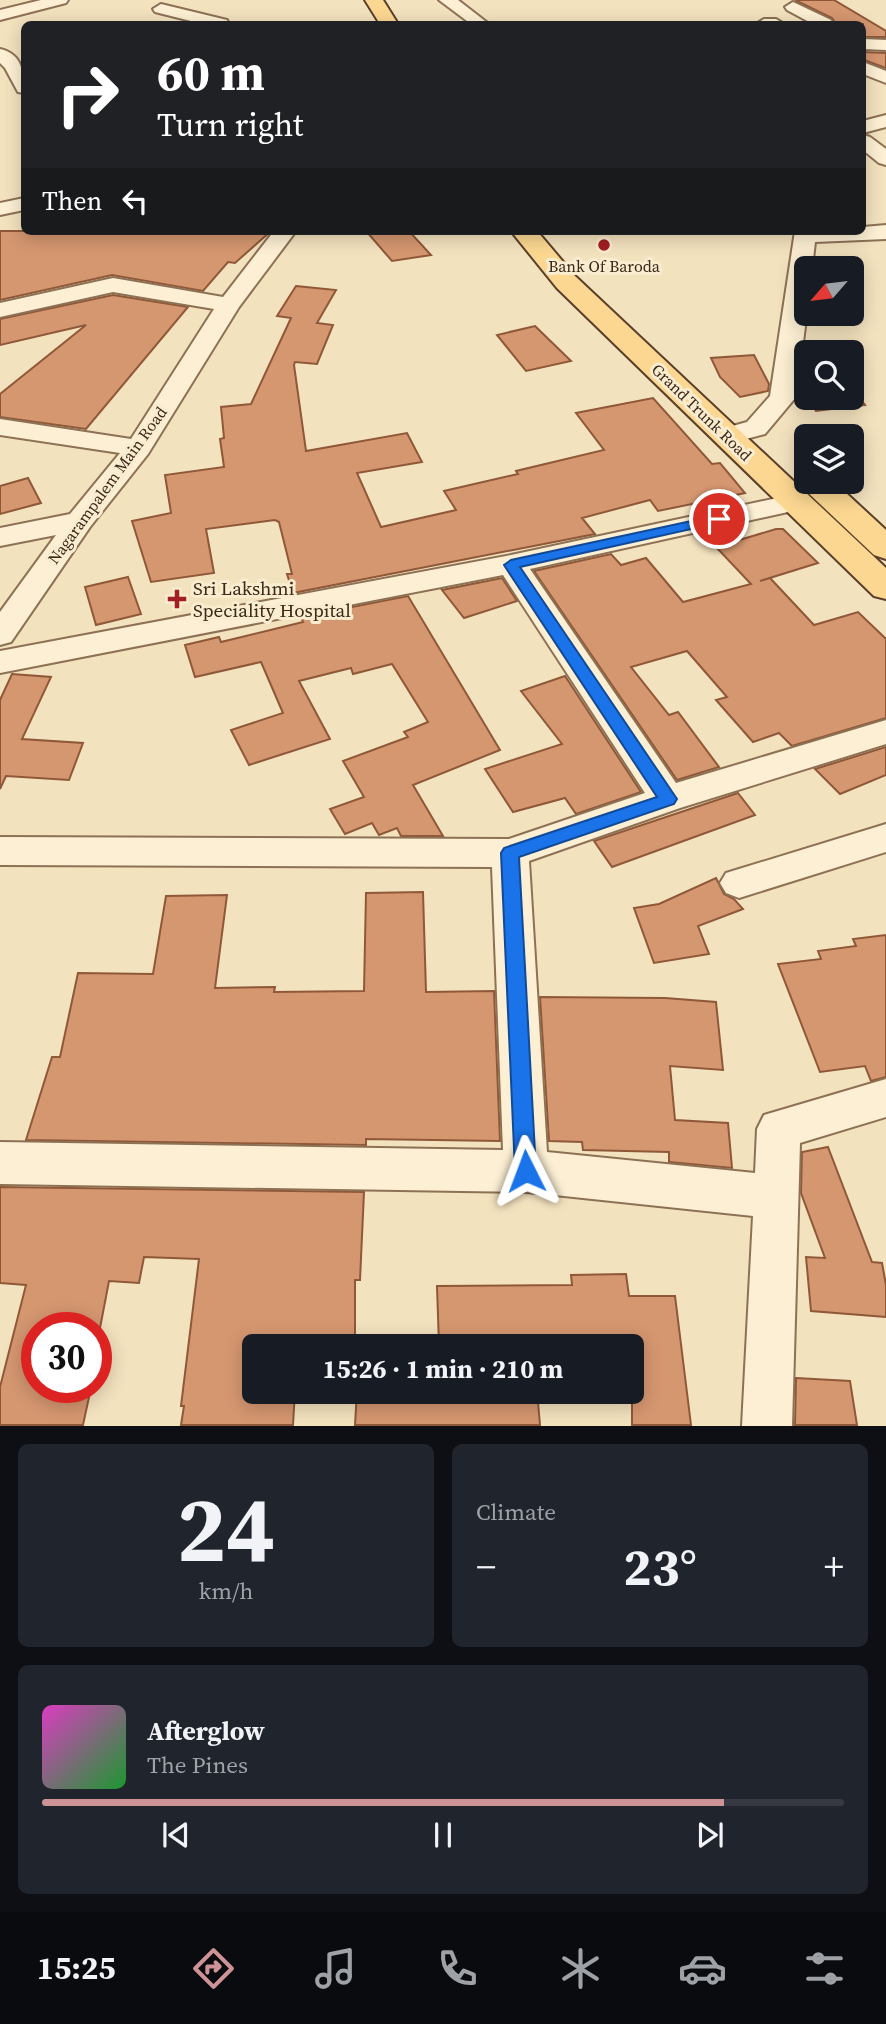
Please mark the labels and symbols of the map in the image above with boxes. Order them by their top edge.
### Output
marker: Bank Of Baroda [596,237,612,253]
place label: Bank Of Baroda [548,255,661,277]
north arrow [794,256,864,326]
street label: Grand Trunk Road [647,358,757,466]
street label: Nagarampalem Main Road [42,402,172,568]
pin [689,489,749,549]
place label: Sri Lakshmi Speciality Hospital [193,575,351,623]
marker: Sri Lakshmi Speciality Hospital [167,589,187,609]
position arrow [489,1134,563,1208]
speed limit sign: 30 [21,1312,112,1403]

